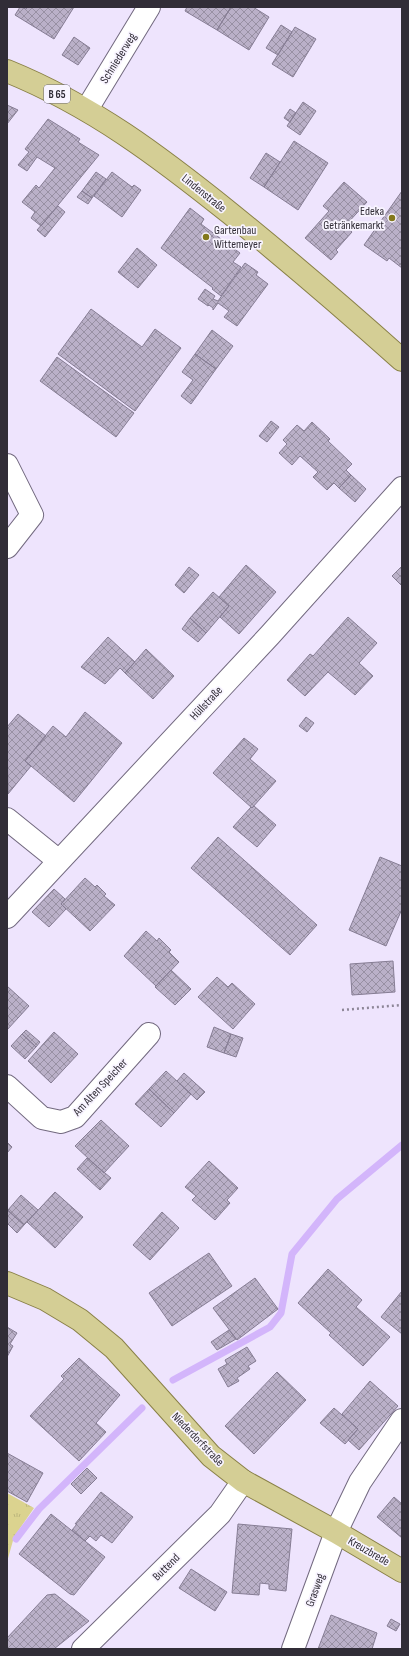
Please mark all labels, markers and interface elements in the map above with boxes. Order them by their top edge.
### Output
street label: Schniederweg [97,30,140,86]
road number: B 65 [44,85,70,103]
street label: Lindenstraße [179,171,229,216]
place label: Edeka Getränkemarkt [323,204,384,233]
marker: Edeka Getränkemarkt [387,213,397,223]
place label: Gartenbau Wittemeyer [214,223,262,252]
marker: Gartenbau Wittemeyer [201,232,211,242]
street label: Hüllstraße [187,683,226,724]
street label: Am Alten Speicher [69,1055,131,1120]
street label: Niederdorfstraße [168,1409,227,1469]
street label: Kreuzbrede [345,1534,392,1569]
street label: Buttend [150,1551,183,1584]
street label: Grasweg [303,1571,328,1609]

